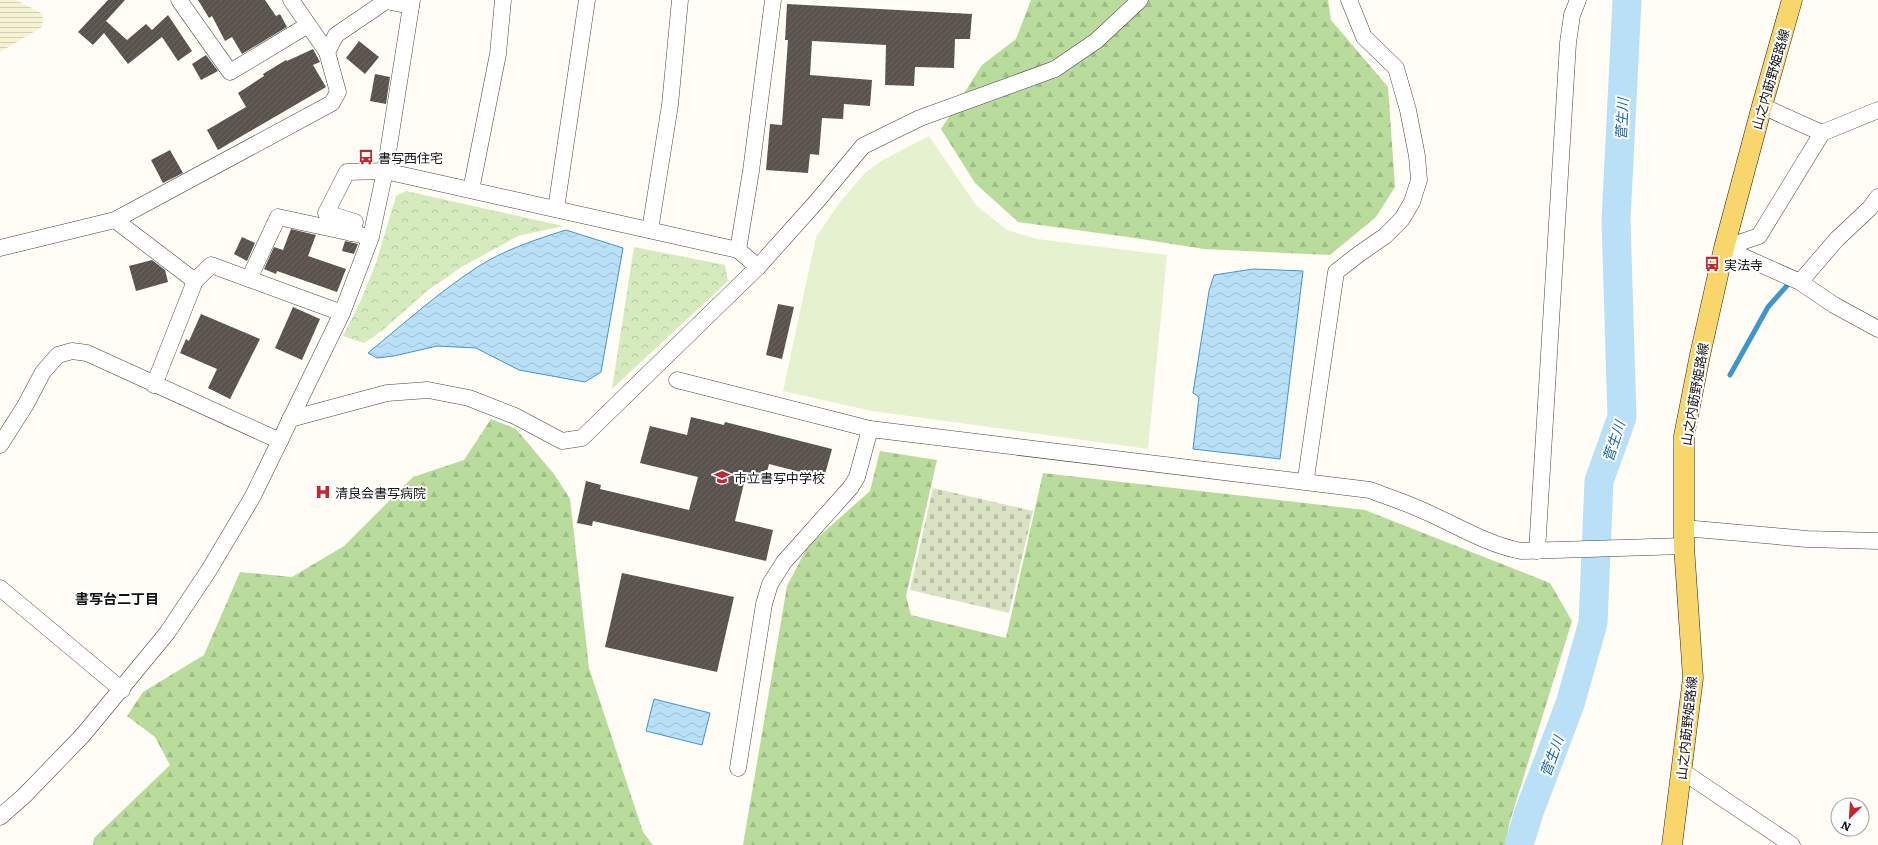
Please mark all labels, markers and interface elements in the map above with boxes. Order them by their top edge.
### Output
street label: 山之内莇野姫路線 [1747,26,1793,132]
water label: 菅生川 [1610,96,1632,140]
bus stop icon: 書写西住宅 [357,148,375,166]
place label: 書写西住宅 [378,148,443,167]
bus stop icon: 実法寺 [1703,255,1721,273]
place label: 実法寺 [1724,255,1763,274]
street label: 山之内莇野姫路線 [1676,341,1712,447]
water label: 菅生川 [1597,416,1630,464]
school or university icon: 市立書写中学校 [713,468,731,486]
place label: 市立書写中学校 [734,468,825,487]
hospital icon: 清良会書写病院 [314,483,332,501]
place label: 清良会書写病院 [335,483,426,502]
district label: 書写台二丁目 [75,588,159,608]
street label: 山之内莇野姫路線 [1671,675,1701,781]
water label: 菅生川 [1534,731,1568,779]
north arrow [1830,797,1870,837]
text: N [1838,818,1853,836]

